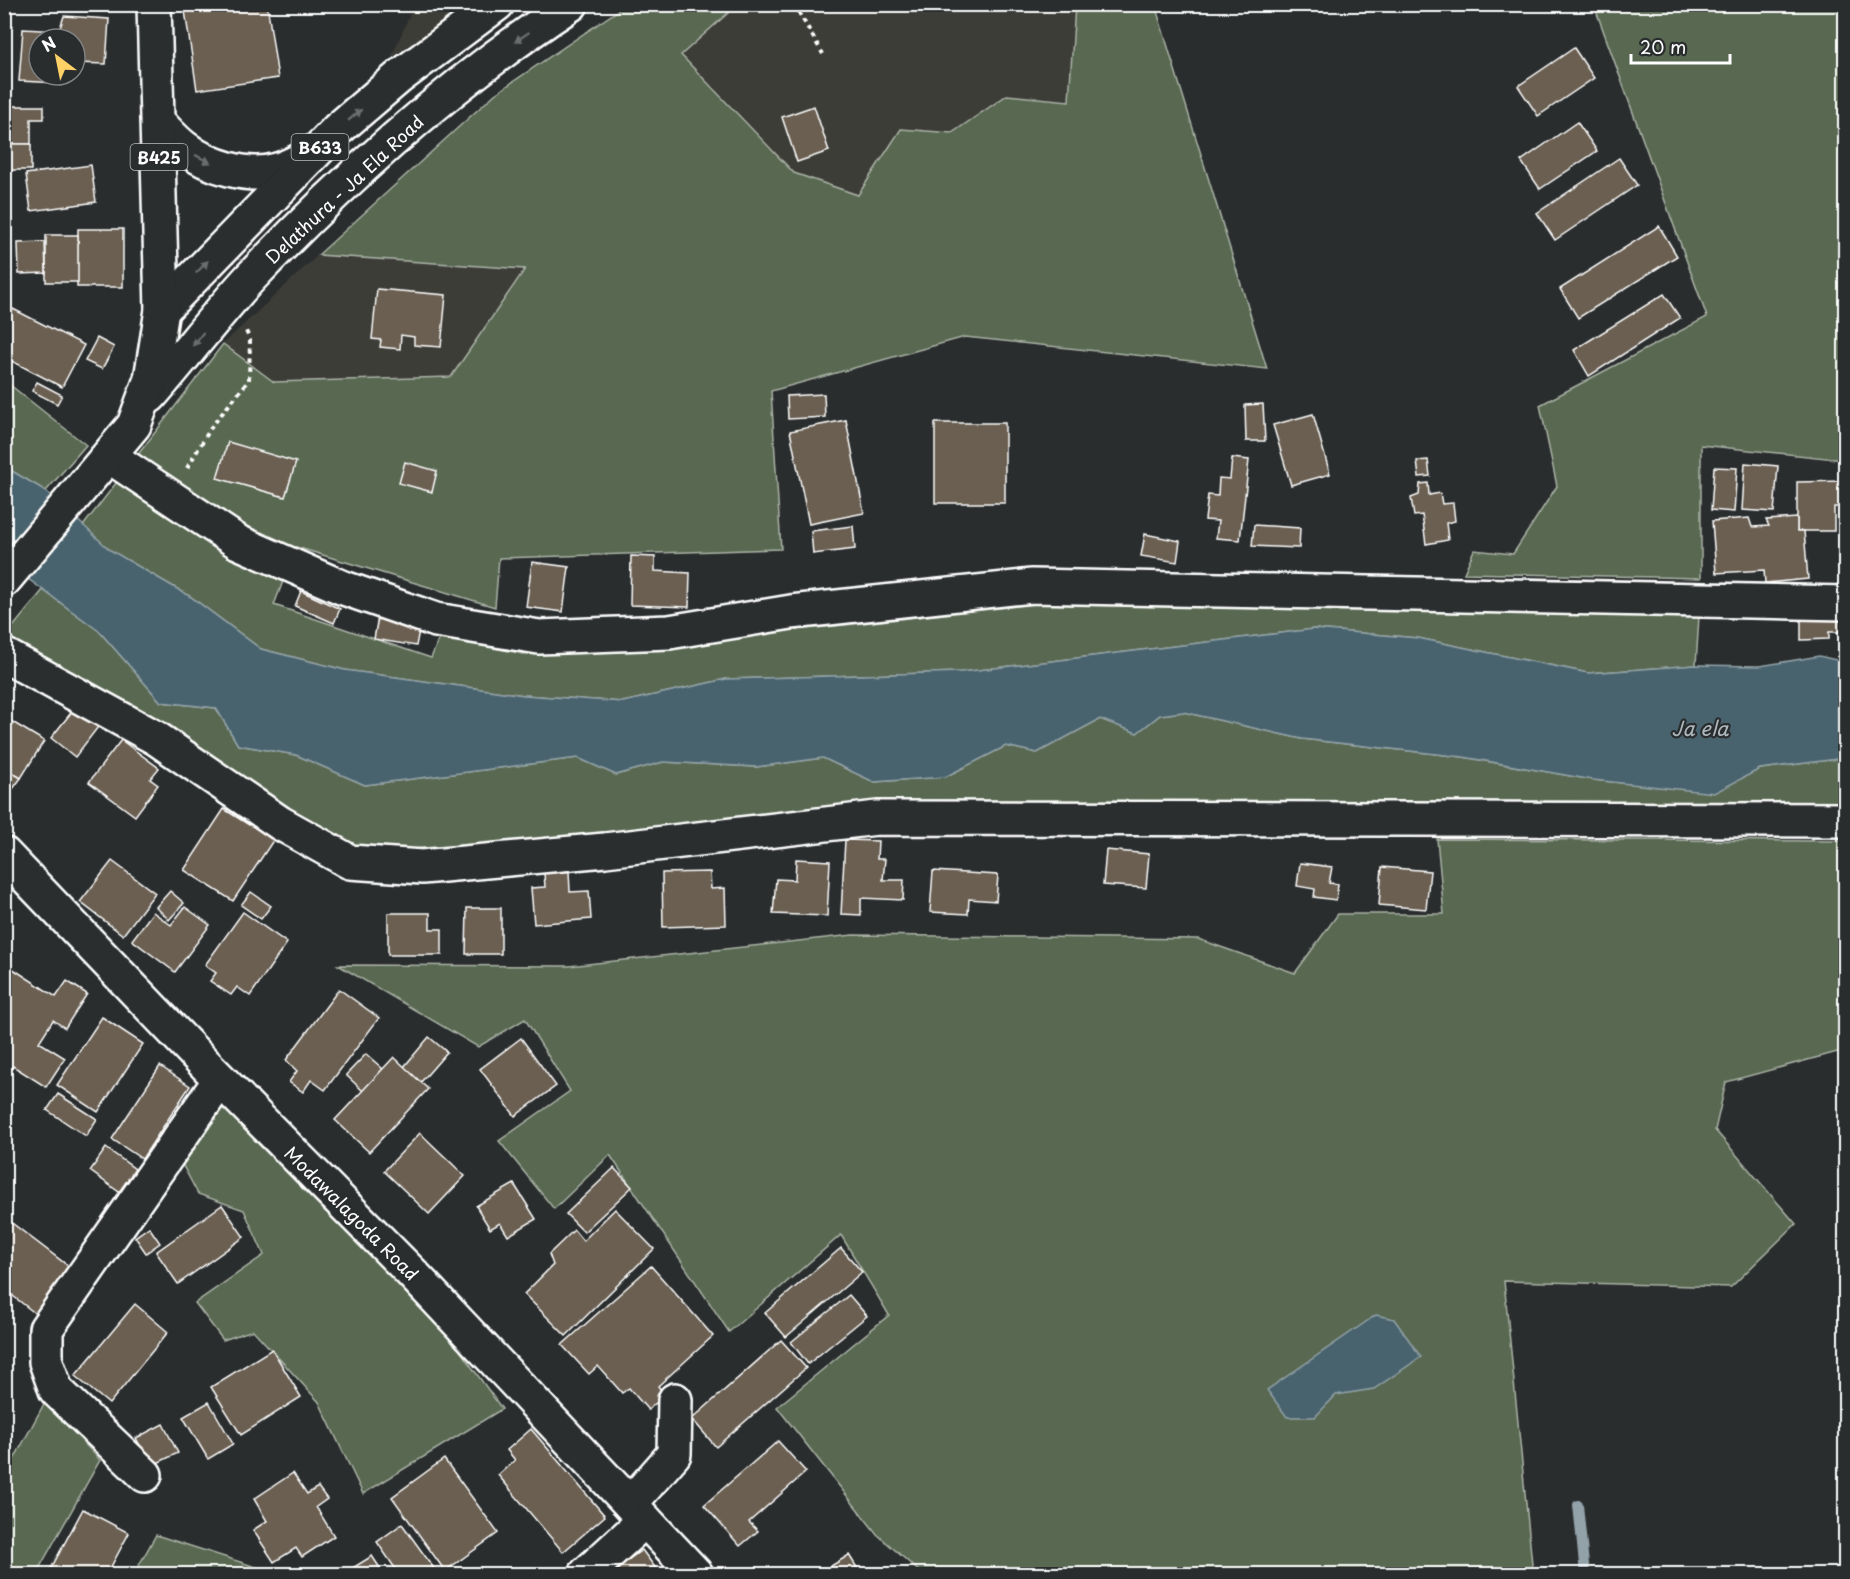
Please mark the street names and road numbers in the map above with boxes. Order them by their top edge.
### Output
street label: Delathura - Ja Ela Road [259,108,429,270]
road number: B633 [292,134,348,160]
road number: B425 [130,144,188,170]
street label: Modawalagoda Road [279,1140,425,1286]

